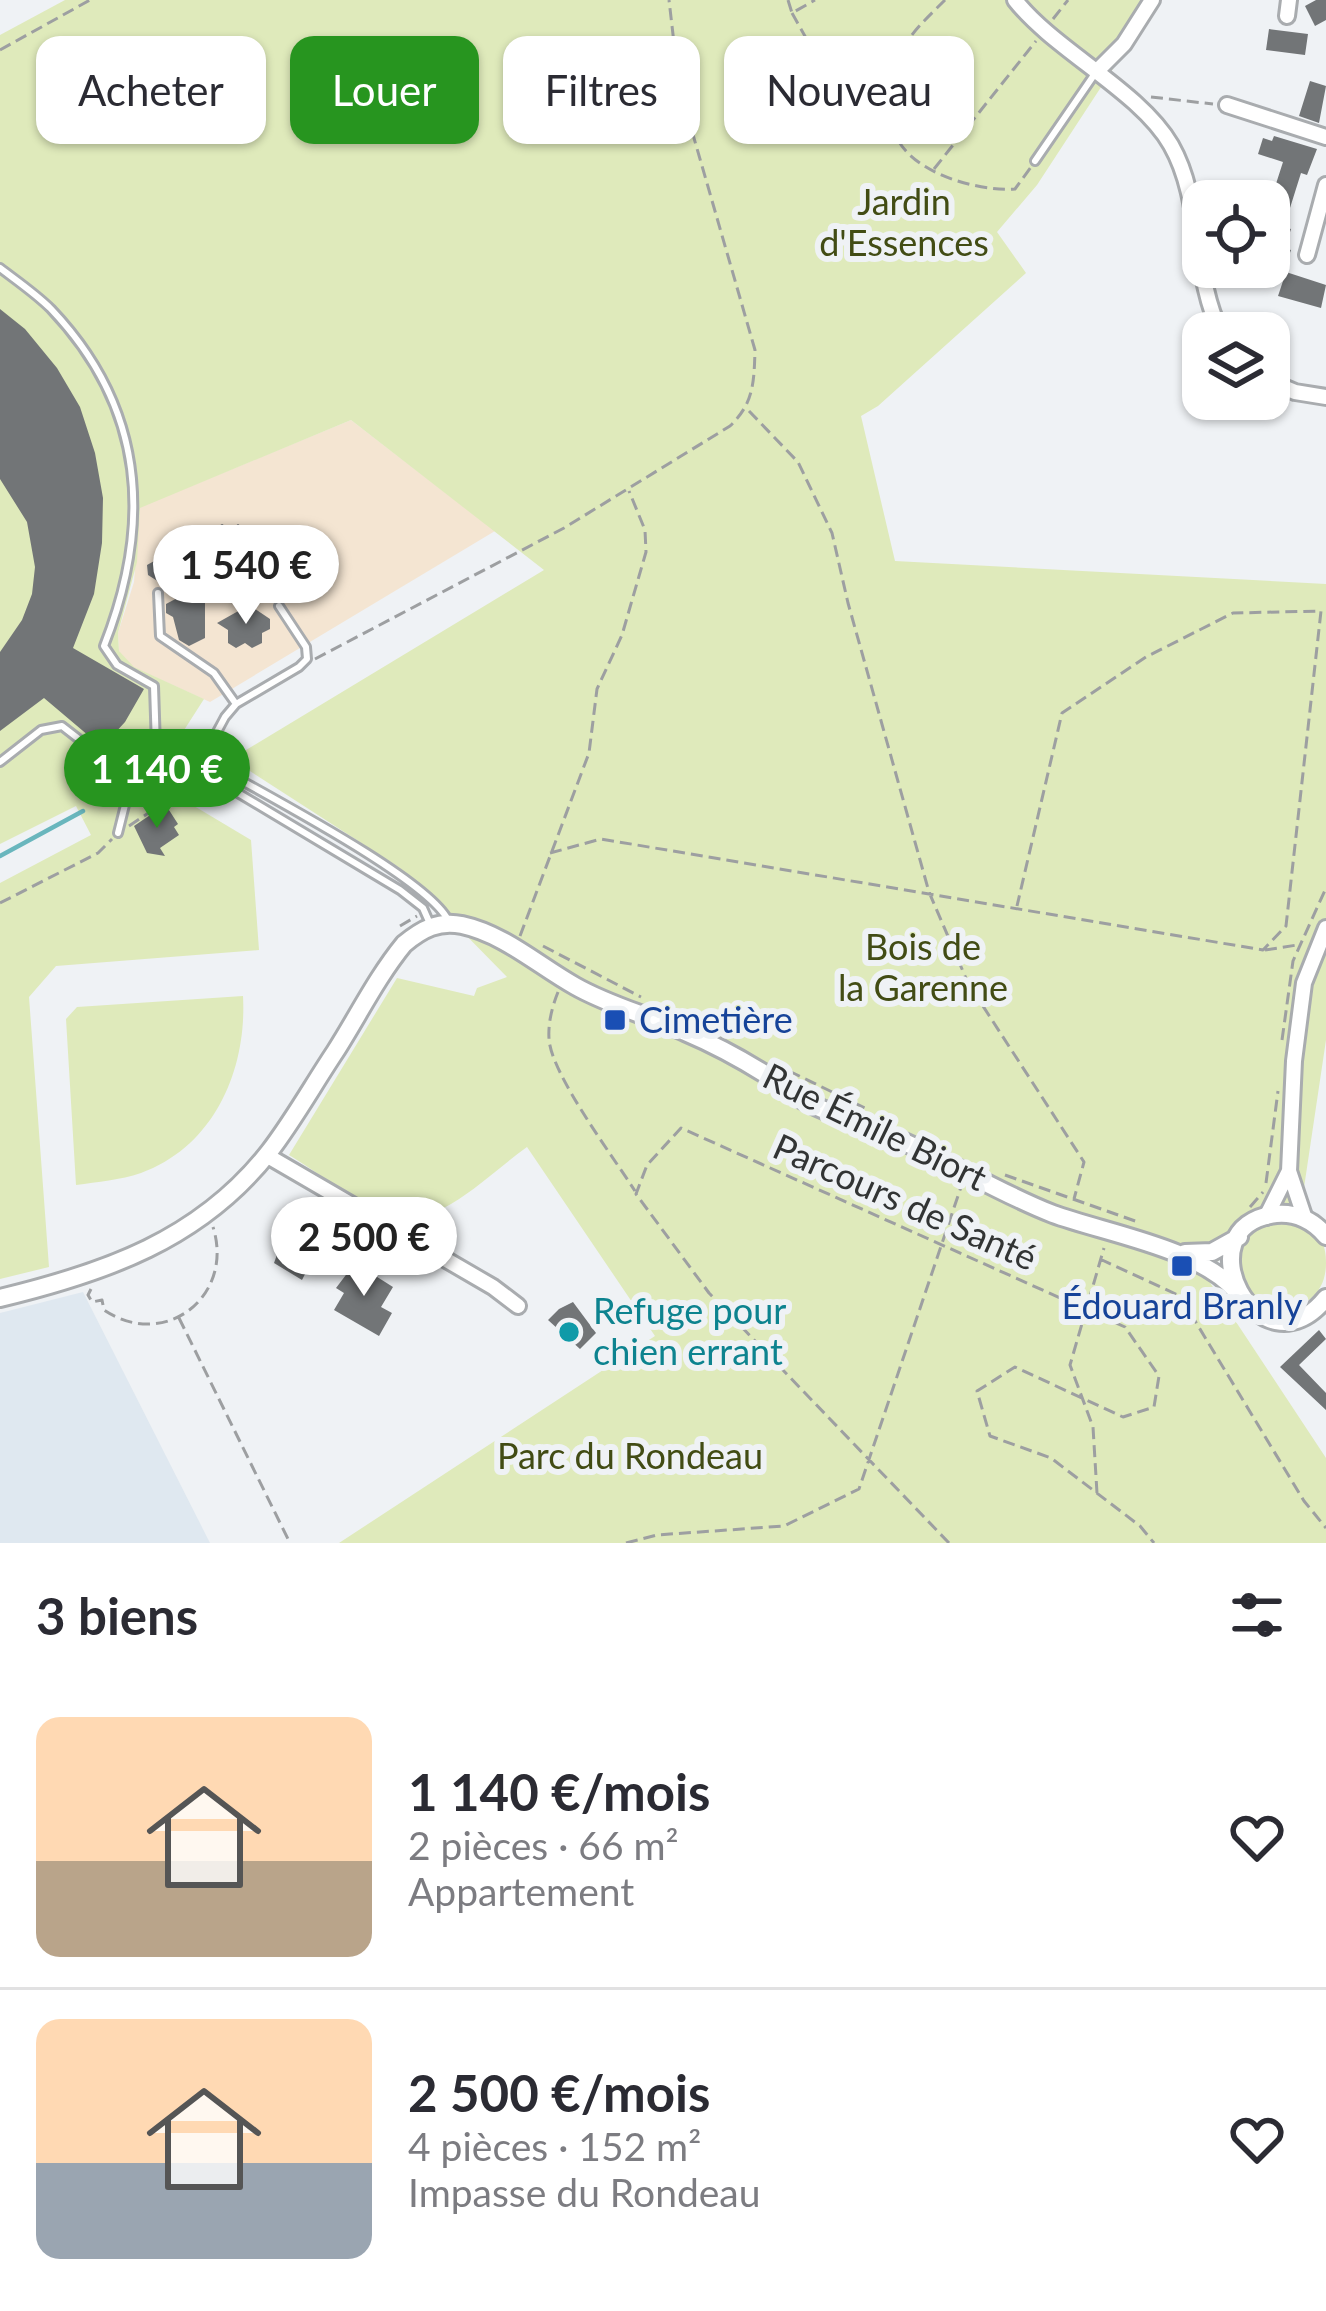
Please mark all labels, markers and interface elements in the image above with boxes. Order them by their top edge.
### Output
chip: Acheter [36,36,266,144]
chip: Louer [290,36,479,144]
chip: Filtres [503,36,700,144]
chip: Nouveau [724,36,974,144]
park label: Jardin d'Essences [819,179,989,264]
map controls [1182,180,1290,420]
button: locate [1182,180,1290,288]
button: layers [1182,312,1290,420]
pin: 1 540 € [135,525,357,627]
text: 1 540 € [180,541,312,587]
pin: 1 140 € [46,729,268,831]
text: 1 140 € [91,745,223,791]
park label: Bois de la Garenne [838,924,1008,1009]
place label: Cimetière [639,997,793,1041]
marker: Cimetière [602,1007,628,1033]
street label: Rue Émile Biort [756,1053,995,1199]
street label: Parcours de Santé [767,1123,1044,1279]
pin: 2 500 € [253,1197,475,1299]
text: 2 500 € [298,1213,430,1259]
marker: Édouard Branly [1169,1253,1195,1279]
place label: Édouard Branly [1061,1283,1303,1327]
place label: Refuge pour chien errant [593,1288,786,1373]
marker: Refuge pour chien errant [556,1319,582,1345]
park label: Parc du Rondeau [497,1433,763,1477]
icon: filters [1224,1582,1290,1648]
text: 3 biens [36,1585,198,1646]
text: 1 140 €/mois [408,1761,710,1822]
icon: home [132,1765,276,1909]
icon: heart [1224,1804,1290,1870]
text: 2 pièces · 66 m² [408,1822,679,1868]
text: Appartement [408,1868,634,1914]
text: 2 500 €/mois [408,2062,710,2123]
icon: home [132,2067,276,2211]
icon: heart [1224,2106,1290,2172]
text: 4 pièces · 152 m² [408,2123,701,2169]
text: Impasse du Rondeau [408,2169,760,2215]

